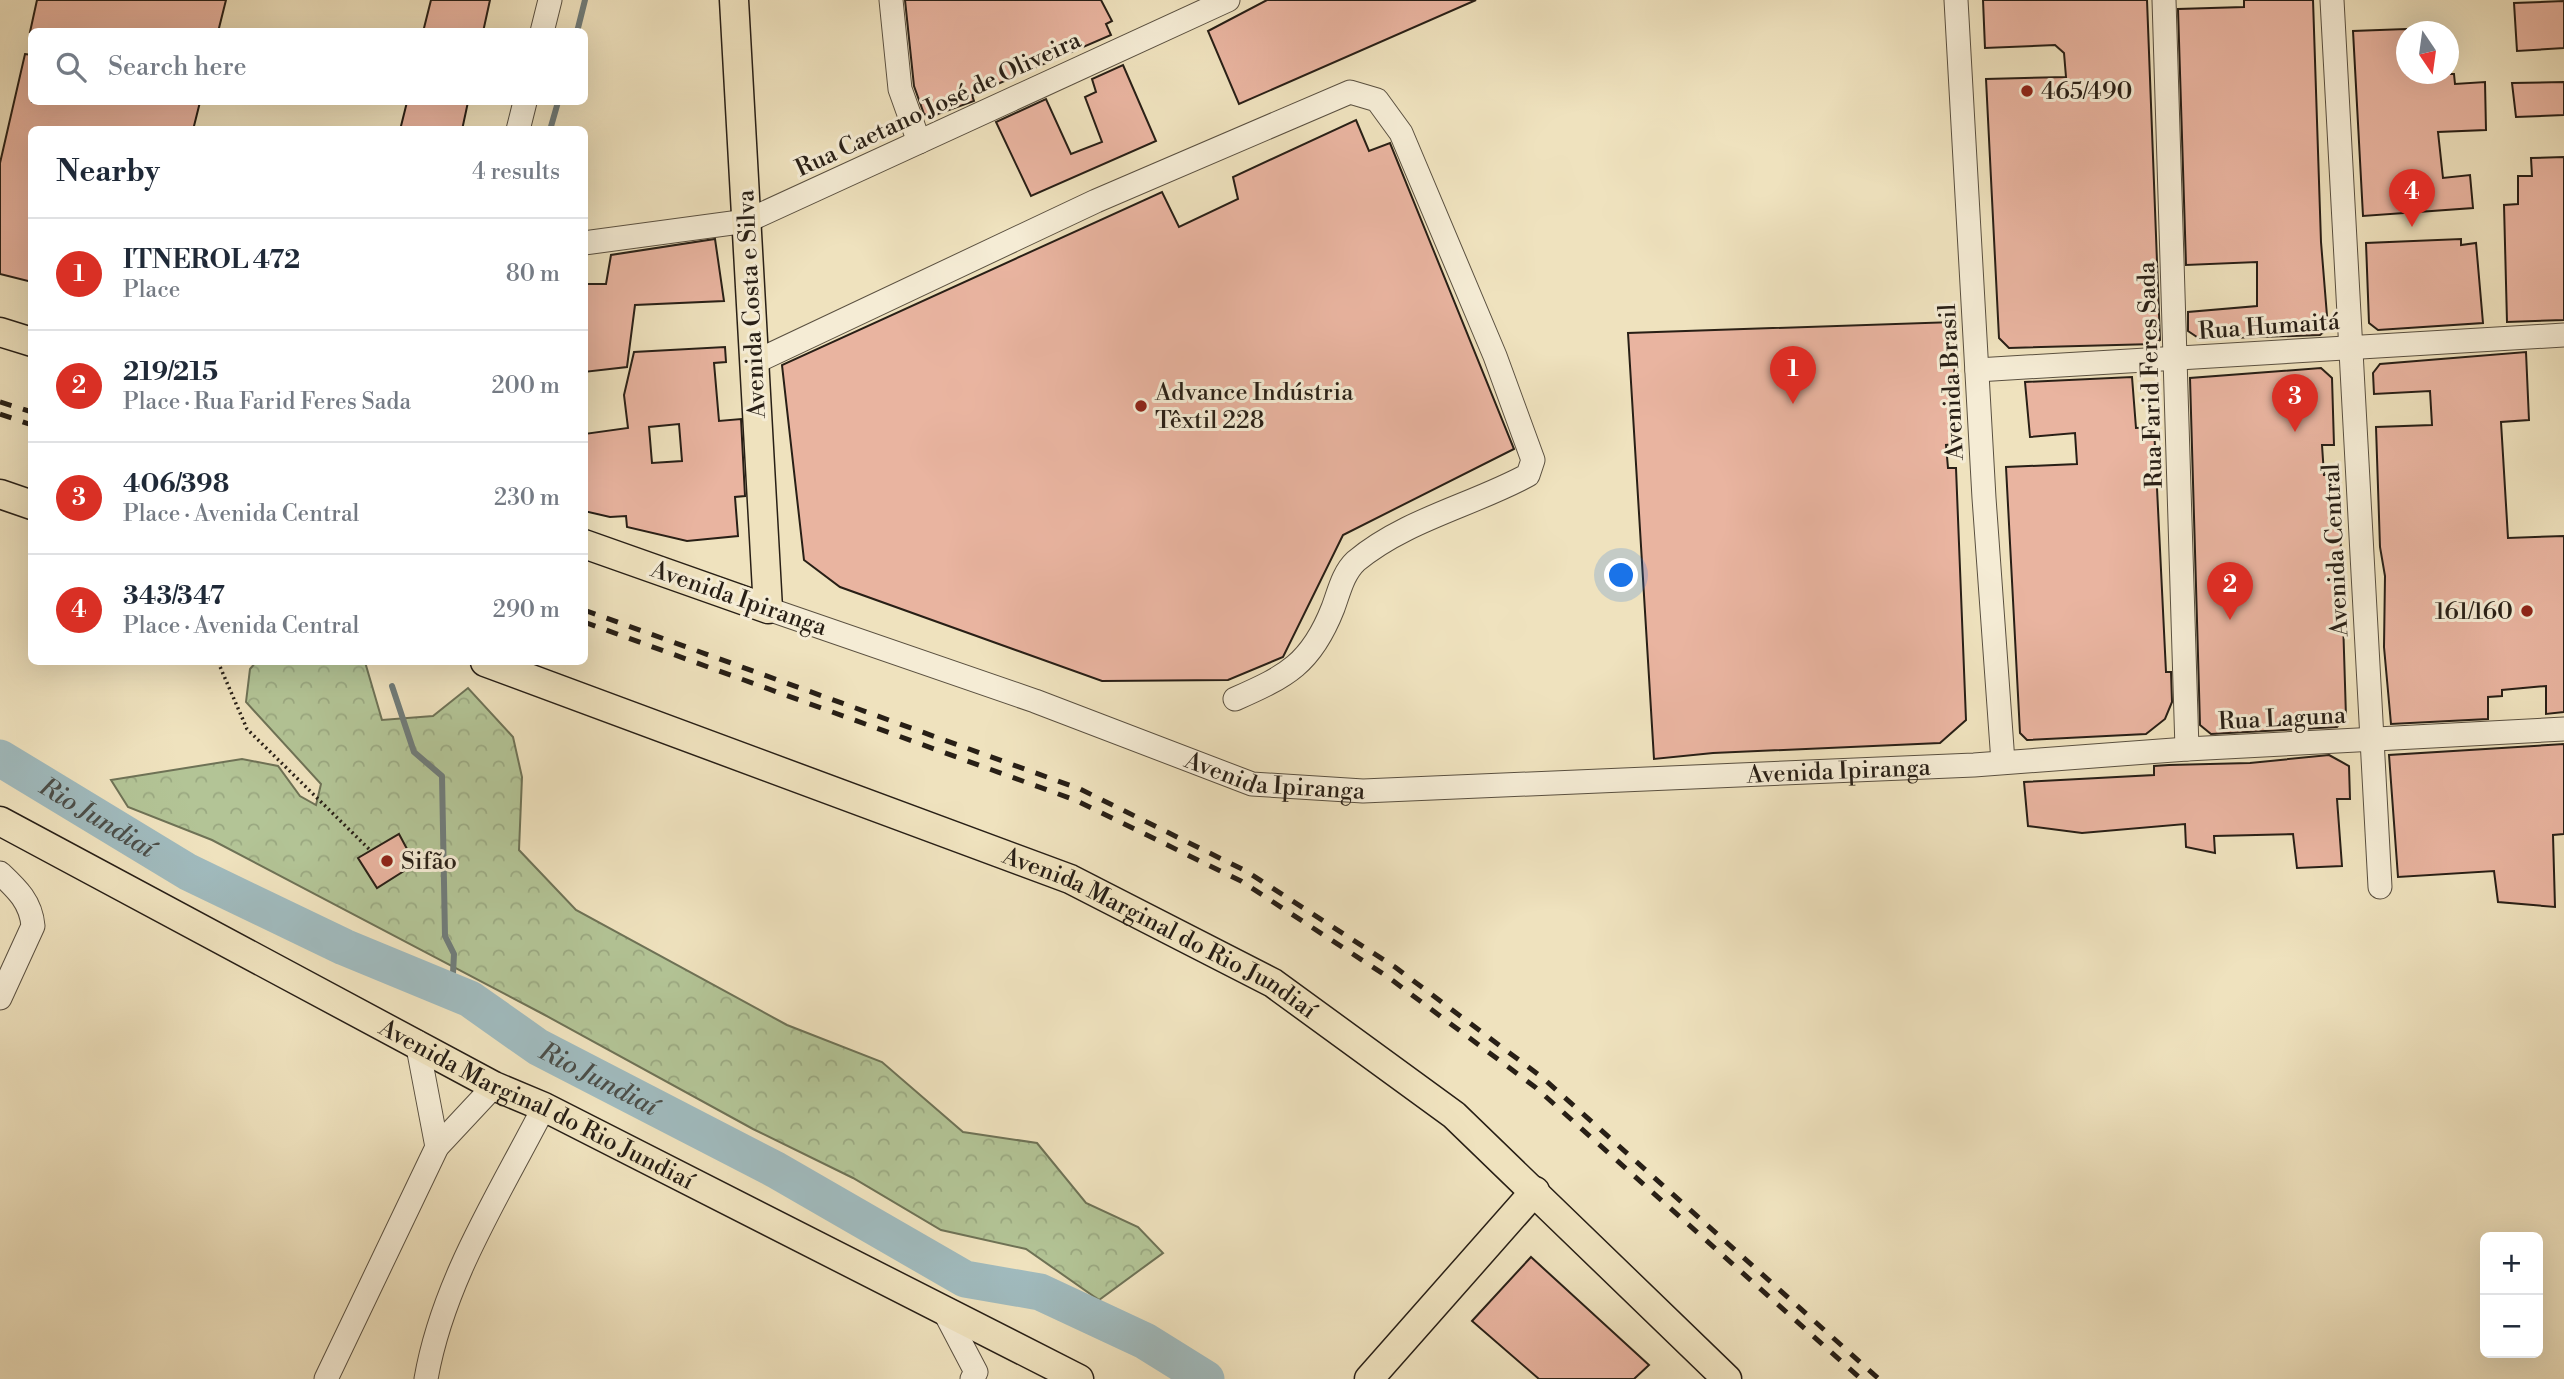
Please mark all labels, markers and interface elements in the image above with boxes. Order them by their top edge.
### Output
north arrow [2396,21,2459,84]
street label: Rua Caetano José de Oliveira [791,25,1087,184]
search box [28,28,588,105]
icon: search [52,48,90,86]
text: Search here [108,51,247,83]
place label: 465/490 [2041,77,2132,107]
marker: 465/490 [2019,83,2035,99]
text: Nearby [56,153,160,191]
text: 4 results [472,158,560,186]
pin: 4 [2389,169,2435,227]
street label: Avenida Costa e Silva [731,188,773,420]
text: ITNEROL 472 [123,244,300,276]
text: 1 [73,260,85,288]
text: 80 m [506,260,560,288]
street label: Rua Farid Feres Sada [2132,260,2170,489]
text: Place [123,276,180,304]
street label: Avenida Brasil [1933,303,1971,462]
street label: Rua Humaitá [2197,307,2342,347]
pin: 1 [1770,346,1816,404]
text: 219/215 [123,356,218,388]
text: 2 [72,372,86,400]
text: 200 m [492,372,560,400]
pin: 3 [2272,374,2318,432]
place label: Advance Indústria Têxtil 228 [1154,378,1354,436]
text: Place · Rua Farid Feres Sada [123,388,411,416]
marker: Advance Indústria Têxtil 228 [1133,398,1149,414]
street label: Avenida Central [2316,463,2356,638]
text: 406/398 [123,468,229,500]
text: 3 [72,484,86,512]
text: 230 m [494,484,560,512]
text: Place · Avenida Central [123,500,359,528]
street label: Avenida Ipiranga [646,554,831,643]
your location [1604,558,1638,592]
pin: 2 [2207,562,2253,620]
text: 343/347 [123,580,225,612]
text: 4 [71,596,87,624]
text: 290 m [493,596,560,624]
place label: 161/160 [2435,597,2513,627]
marker: 161/160 [2519,603,2535,619]
text: Place · Avenida Central [123,612,359,640]
street label: Rua Laguna [2217,701,2348,737]
street label: Avenida Ipiranga [1179,745,1367,807]
street label: Avenida Ipiranga [1745,753,1932,791]
water label: Rio Jundiaí [33,770,163,867]
street label: Avenida Marginal do Rio Jundiaí [997,841,1323,1026]
place label: Sifão [401,847,457,877]
marker: Sifão [379,853,395,869]
street label: Avenida Marginal do Rio Jundiaí [372,1013,700,1197]
water label: Rio Jundiaí [533,1035,666,1125]
map controls [2480,1232,2543,1358]
button: + [2480,1232,2543,1295]
button: − [2480,1295,2543,1358]

